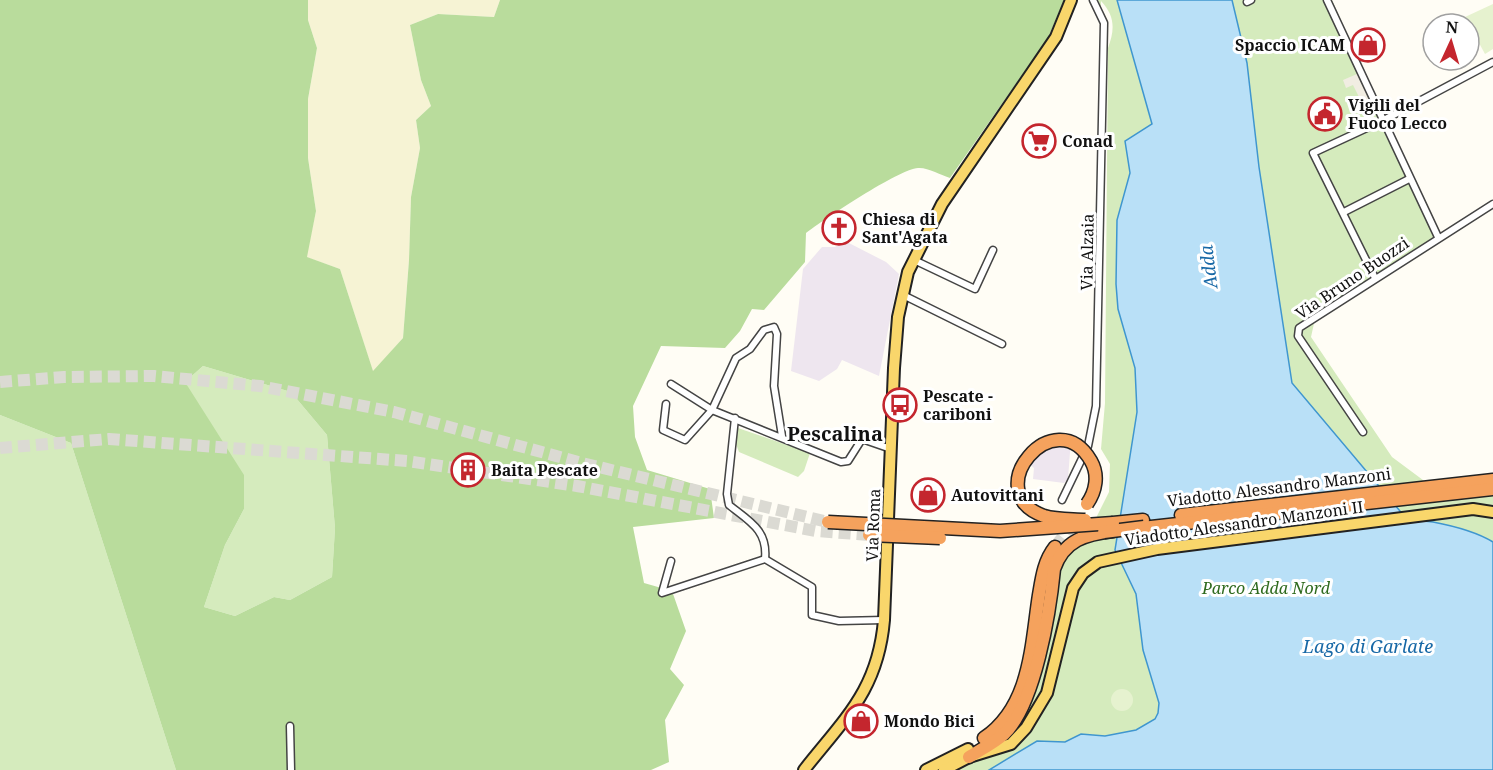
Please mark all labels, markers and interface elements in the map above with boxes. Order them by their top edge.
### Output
north arrow [1421,12,1481,72]
text: N [1445,16,1459,38]
shop icon: Spaccio ICAM [1350,27,1386,63]
place label: Spaccio ICAM [1235,34,1345,56]
place label: Vigili del Fuoco Lecco [1348,94,1447,134]
public building icon: Vigili del Fuoco Lecco [1307,96,1343,132]
supermarket icon: Conad [1021,123,1057,159]
place label: Conad [1062,130,1114,152]
place label: Chiesa di Sant'Agata [862,208,948,248]
church icon: Chiesa di Sant'Agata [821,210,857,246]
street label: Via Alzaia [1075,213,1099,291]
street label: Via Bruno Buozzi [1291,232,1413,324]
water label: Adda [1193,243,1223,292]
place label: Pescate - cariboni [923,385,993,425]
bus stop icon: Pescate - cariboni [882,387,918,423]
district label: Pescalina [787,420,883,447]
building icon: Baita Pescate [450,452,486,488]
place label: Baita Pescate [491,459,598,481]
street label: Viadotto Alessandro Manzoni [1166,462,1392,512]
shop icon: Autovittani [910,477,946,513]
place label: Autovittani [951,484,1044,506]
street label: Via Roma [861,488,885,562]
street label: Viadotto Alessandro Manzoni II [1123,495,1365,551]
park label: Parco Adda Nord [1201,577,1331,599]
water label: Lago di Garlate [1302,634,1433,658]
shop icon: Mondo Bici [843,703,879,739]
place label: Mondo Bici [884,710,975,732]

